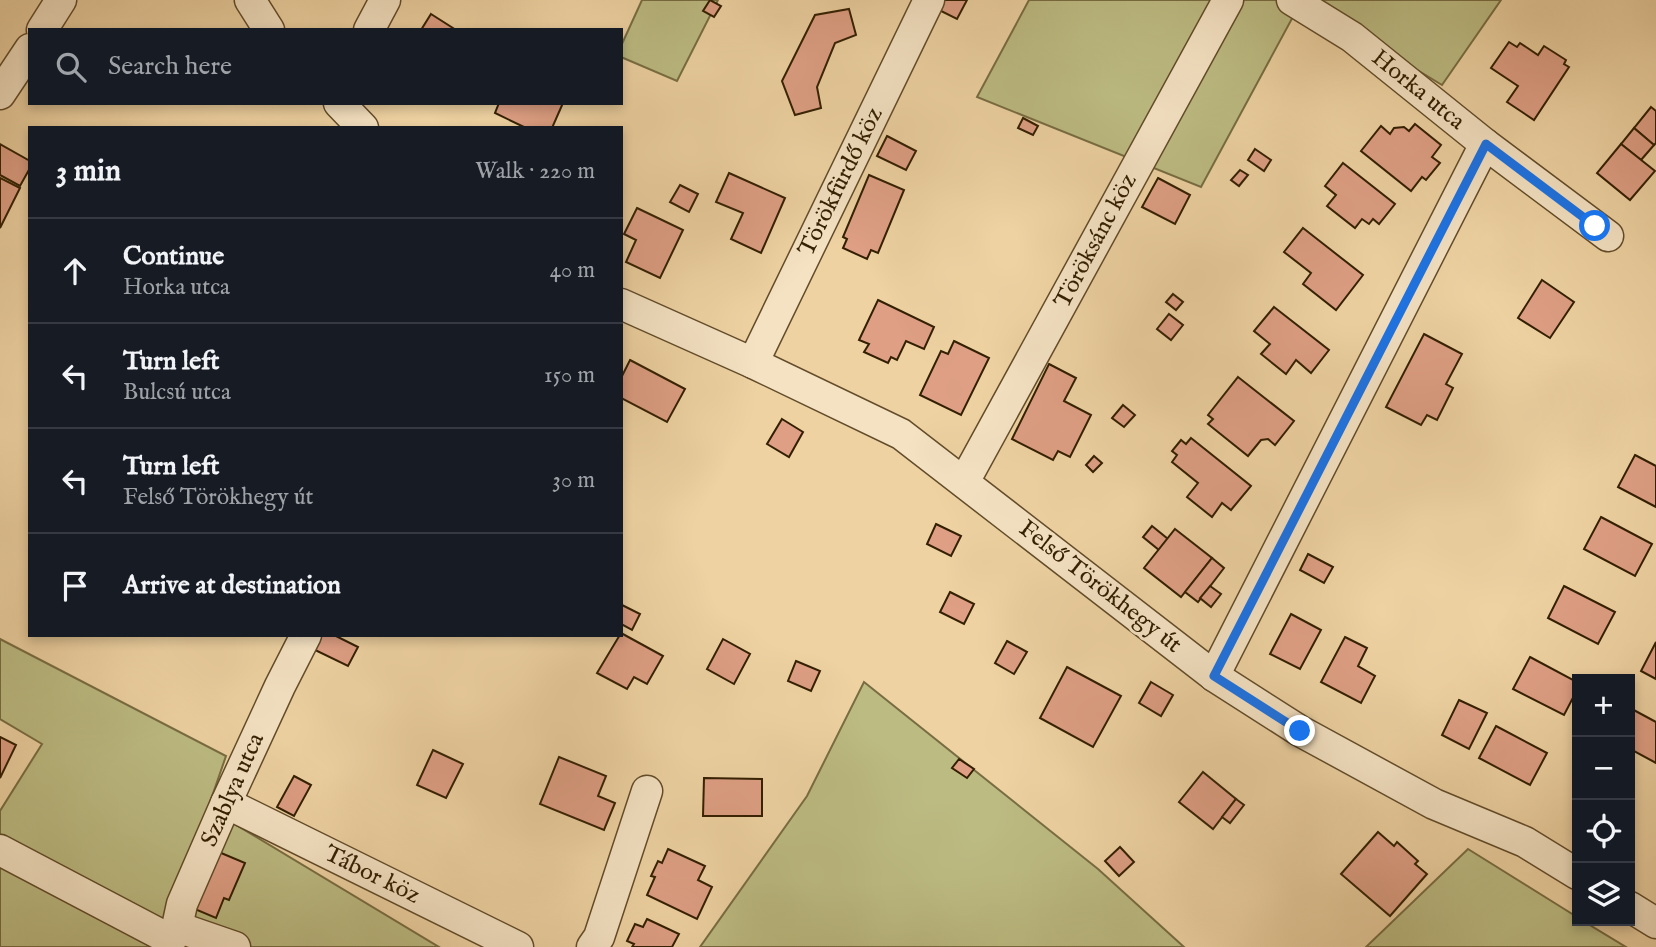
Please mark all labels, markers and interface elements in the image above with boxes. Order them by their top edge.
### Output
search box [28,28,623,105]
street label: Horka utca [1365,43,1472,138]
icon: search [52,48,90,86]
text: Search here [108,50,232,83]
street label: Törökfürdő köz [792,102,890,262]
text: 3 min [56,153,121,191]
text: Walk · 220 m [475,157,595,186]
street label: Töröksánc köz [1048,168,1144,314]
route start [1579,210,1610,241]
text: Continue [123,240,224,273]
icon: ahead [56,252,94,290]
text: 40 m [550,256,595,285]
text: Horka utca [123,273,230,302]
text: Turn left [123,345,220,378]
icon: left [56,357,94,395]
text: 150 m [544,361,595,390]
text: Bulcsú utca [123,378,231,407]
text: Turn left [123,450,220,483]
icon: left [56,462,94,500]
text: 30 m [552,466,595,495]
text: Felső Törökhegy út [123,483,313,512]
street label: Felső Törökhegy út [1012,514,1188,660]
icon: arrive [56,567,94,605]
text: Arrive at destination [123,569,341,602]
map controls [1572,674,1635,926]
button: + [1572,674,1635,737]
route end [1284,715,1315,746]
street label: Szablya utca [194,728,272,852]
button: − [1572,737,1635,800]
button: locate [1572,800,1635,863]
street label: Tábor köz [319,839,425,911]
button: layers [1572,863,1635,926]

